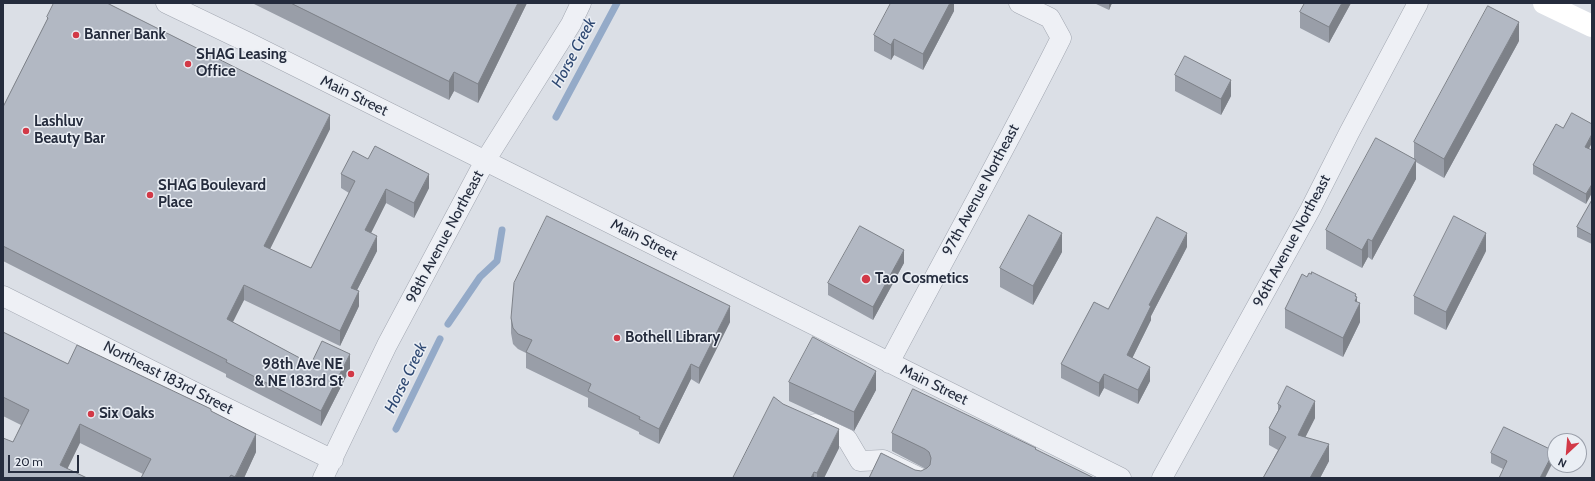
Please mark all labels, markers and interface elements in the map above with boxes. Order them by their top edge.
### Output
water label: Horse Creek [548,15,600,91]
place label: Banner Bank [84,26,166,44]
marker: Banner Bank [71,30,81,40]
place label: SHAG Leasing Office [196,46,287,81]
marker: SHAG Leasing Office [183,59,193,69]
street label: Main Street [317,72,391,120]
place label: Lashluv Beauty Bar [34,113,105,148]
street label: 97th Avenue Northeast [939,121,1023,259]
marker: Lashluv Beauty Bar [21,126,31,136]
street label: 98th Avenue Northeast [402,168,488,306]
street label: 96th Avenue Northeast [1249,172,1335,310]
place label: SHAG Boulevard Place [158,177,266,212]
marker: SHAG Boulevard Place [145,190,155,200]
street label: Main Street [607,215,681,265]
place label: Tao Cosmetics [875,270,968,288]
marker: Tao Cosmetics [860,273,872,285]
place label: Bothell Library [625,329,720,347]
marker: Bothell Library [612,333,622,343]
street label: Northeast 183rd Street [100,338,236,418]
water label: Horse Creek [381,340,431,416]
place label: 98th Ave NE & NE 183rd St [255,356,343,391]
street label: Main Street [897,361,971,409]
marker: 98th Ave NE & NE 183rd St [346,369,356,379]
place label: Six Oaks [99,405,154,423]
marker: Six Oaks [86,409,96,419]
north arrow [1547,433,1587,473]
scale bar [10,447,81,473]
text: 20 m [15,454,43,469]
text: N [1556,455,1569,471]

